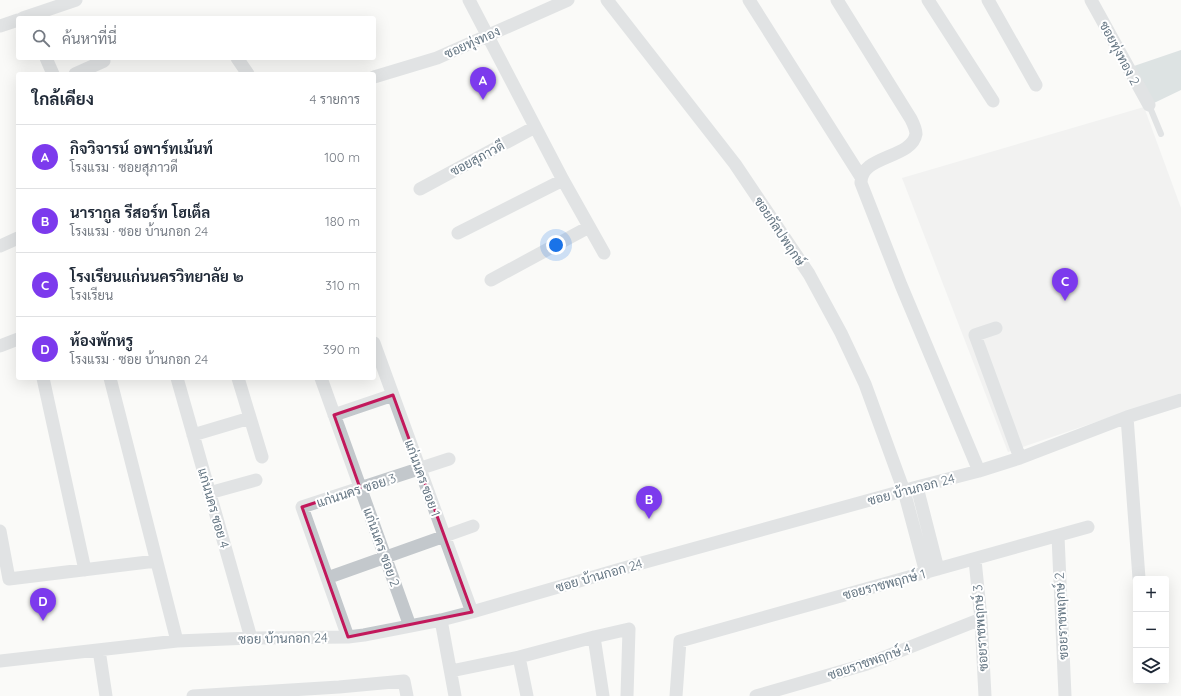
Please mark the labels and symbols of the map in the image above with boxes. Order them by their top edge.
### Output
street label: ซอยทุ่งทอง 2 [1095,18,1144,89]
street label: ซอยทุ่งทอง [442,23,503,63]
pin: A [470,67,496,100]
street label: ซอยสุภาวดี [447,136,508,181]
street label: ซอยกัลปพฤกษ์ [750,193,810,269]
your location [546,235,566,255]
pin: C [1052,268,1078,301]
street label: แก่นนคร ซอย 1 [402,437,444,519]
street label: แก่นนคร ซอย 4 [195,466,233,550]
street label: ซอย บ้านกอก 24 [865,469,956,508]
street label: แก่นนคร ซอย 3 [314,470,398,510]
pin: B [636,486,662,519]
street label: แก่นนคร ซอย 2 [360,505,404,589]
street label: ซอย บ้านกอก 24 [553,554,644,595]
street label: ซอยราชพฤกษ์ 1 [841,564,927,604]
street label: ซอยราชพฤกษ์ 2 [1050,572,1072,660]
street label: ซอยราชพฤกษ์ 3 [968,584,992,672]
pin: D [30,588,56,621]
street label: ซอย บ้านกอก 24 [238,628,328,647]
street label: ซอยราชพฤกษ์ 4 [825,638,913,684]

